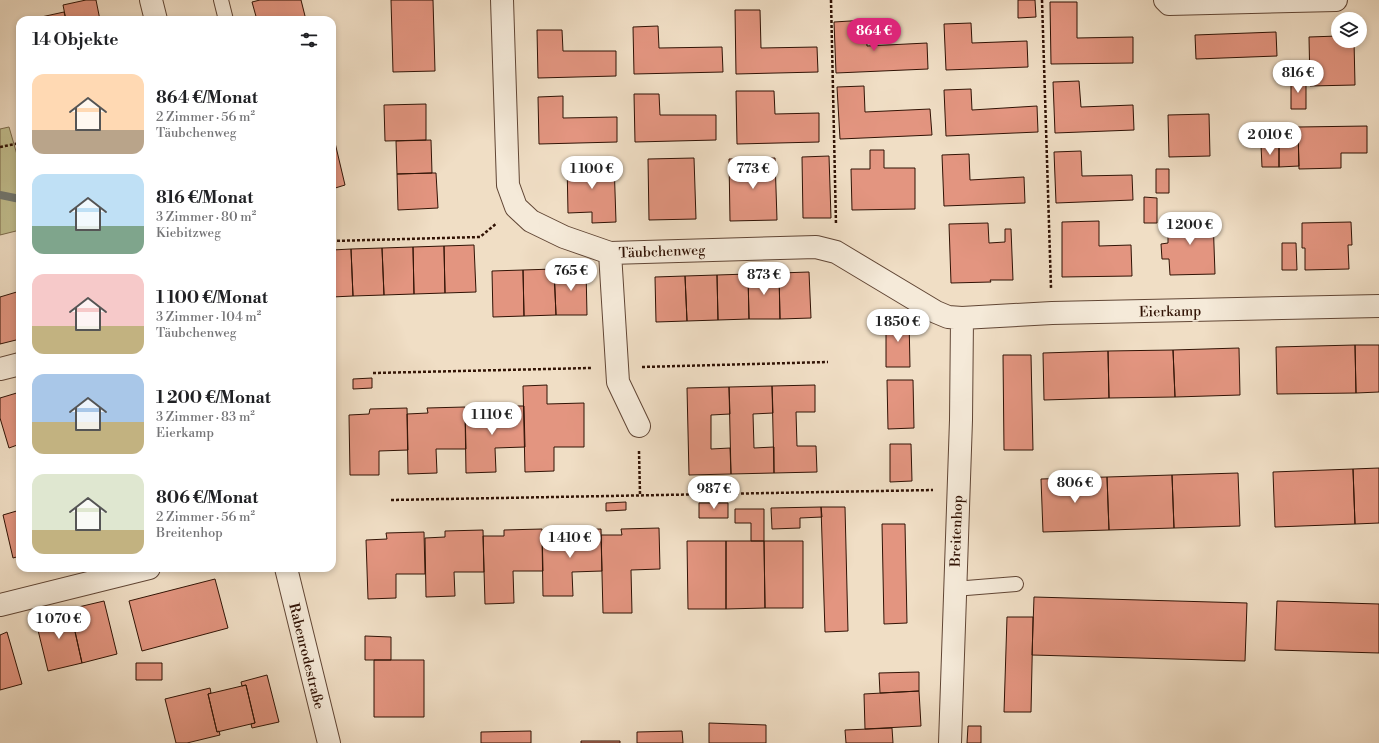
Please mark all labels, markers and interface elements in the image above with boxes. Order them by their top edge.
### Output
map controls [1331,12,1367,48]
button: layers [1331,12,1367,48]
pin: 864 € [846,18,902,52]
text: 864 € [856,23,892,39]
text: 14 Objekte [32,29,118,51]
icon: filters [298,29,320,51]
pin: 816 € [1270,60,1326,94]
text: 816 € [1282,65,1314,81]
text: 864 €/Monat [156,87,258,109]
icon: home [64,90,112,138]
text: 2 Zimmer · 56 m² [156,109,255,125]
pin: 2 010 € [1233,122,1307,156]
text: Täubchenweg [156,125,236,141]
text: 2 010 € [1247,127,1293,143]
pin: 1 100 € [555,156,629,190]
pin: 773 € [725,156,781,190]
text: 1 100 € [570,161,614,177]
text: 773 € [736,161,770,177]
text: 816 €/Monat [156,187,253,209]
icon: home [64,190,112,238]
text: 3 Zimmer · 80 m² [156,209,256,225]
pin: 1 200 € [1153,212,1227,246]
text: 1 200 € [1167,217,1213,233]
text: Kiebitzweg [156,225,221,241]
street label: Täubchenweg [618,241,706,263]
pin: 765 € [543,258,599,292]
pin: 873 € [736,262,792,296]
text: 765 € [554,263,588,279]
text: 873 € [747,267,781,283]
text: 1 100 €/Monat [156,287,268,309]
icon: home [64,290,112,338]
street label: Eierkamp [1139,302,1201,322]
text: 3 Zimmer · 104 m² [156,309,261,325]
pin: 1 850 € [861,309,935,343]
text: 1 850 € [876,314,920,330]
text: Täubchenweg [156,325,236,341]
text: 1 200 €/Monat [156,387,271,409]
icon: home [64,390,112,438]
pin: 1 110 € [455,402,529,436]
text: 1 110 € [472,407,512,423]
text: 3 Zimmer · 83 m² [156,409,255,425]
text: Eierkamp [156,425,214,441]
pin: 806 € [1047,470,1103,504]
text: 806 € [1057,475,1093,491]
pin: 987 € [686,476,742,510]
text: 987 € [697,481,731,497]
text: 806 €/Monat [156,487,258,509]
icon: home [64,490,112,538]
street label: Breitenhop [947,495,967,568]
text: 2 Zimmer · 56 m² [156,509,255,525]
text: Breitenhop [156,525,223,541]
pin: 1 410 € [533,525,607,559]
text: 1 410 € [549,530,591,546]
street label: Rabenrodestraße [284,601,328,711]
pin: 1 070 € [22,606,96,640]
text: 1 070 € [37,611,81,627]

